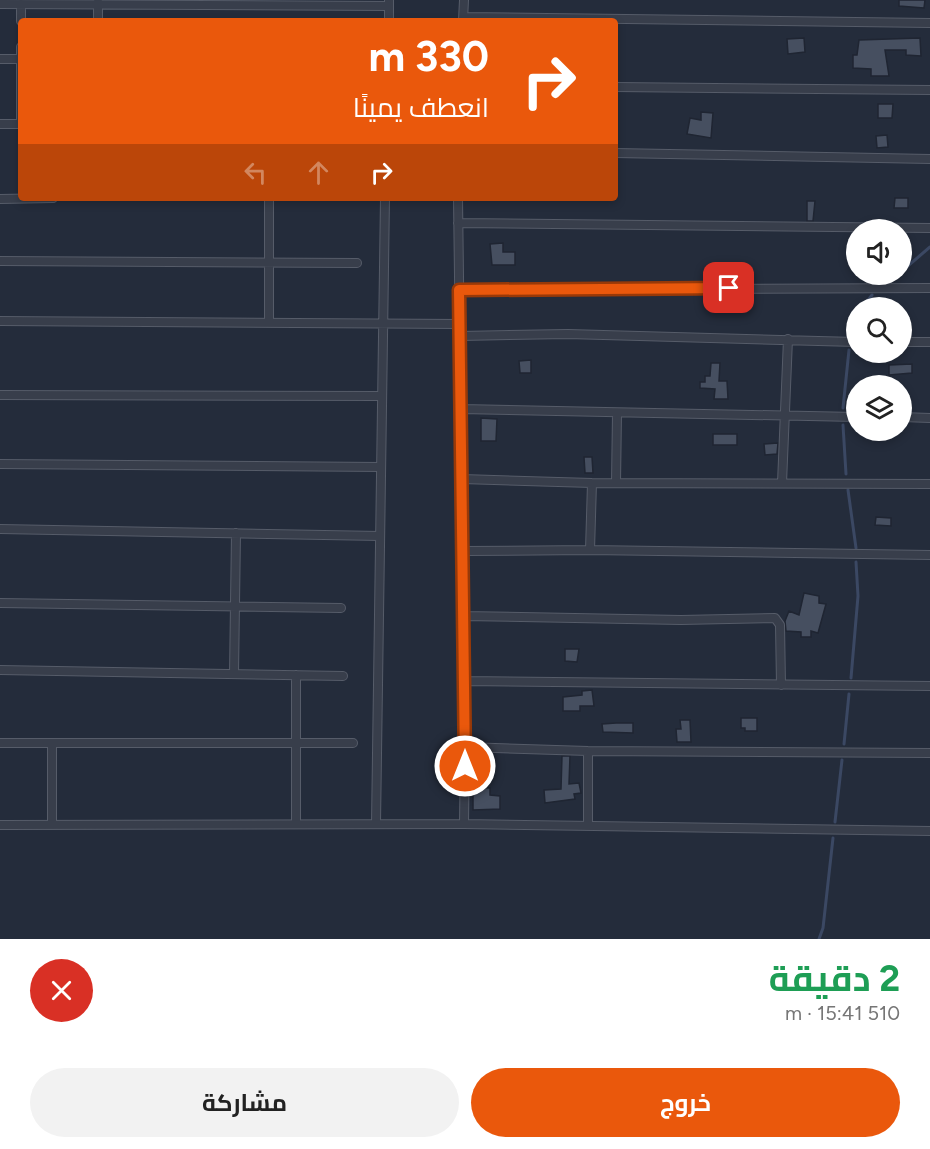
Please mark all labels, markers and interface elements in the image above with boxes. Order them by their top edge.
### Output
text: 330 m [368,31,489,82]
icon: right [510,42,588,120]
text: انعطف يمينًا [353,91,489,124]
icon: left [239,156,272,189]
icon: ahead [302,156,335,189]
icon: right [365,156,398,189]
map controls [846,219,912,441]
button: sound [846,219,912,285]
pin [703,262,754,313]
icon: arrive [712,271,745,304]
button: search [846,297,912,363]
button: layers [846,375,912,441]
position arrow [433,734,497,798]
text: 2 دقيقة [769,957,900,1000]
button: close [30,959,93,1022]
text: 510 m · 15:41 [785,1001,900,1025]
button: مشاركة [30,1068,459,1137]
button: خروج [471,1068,900,1137]

